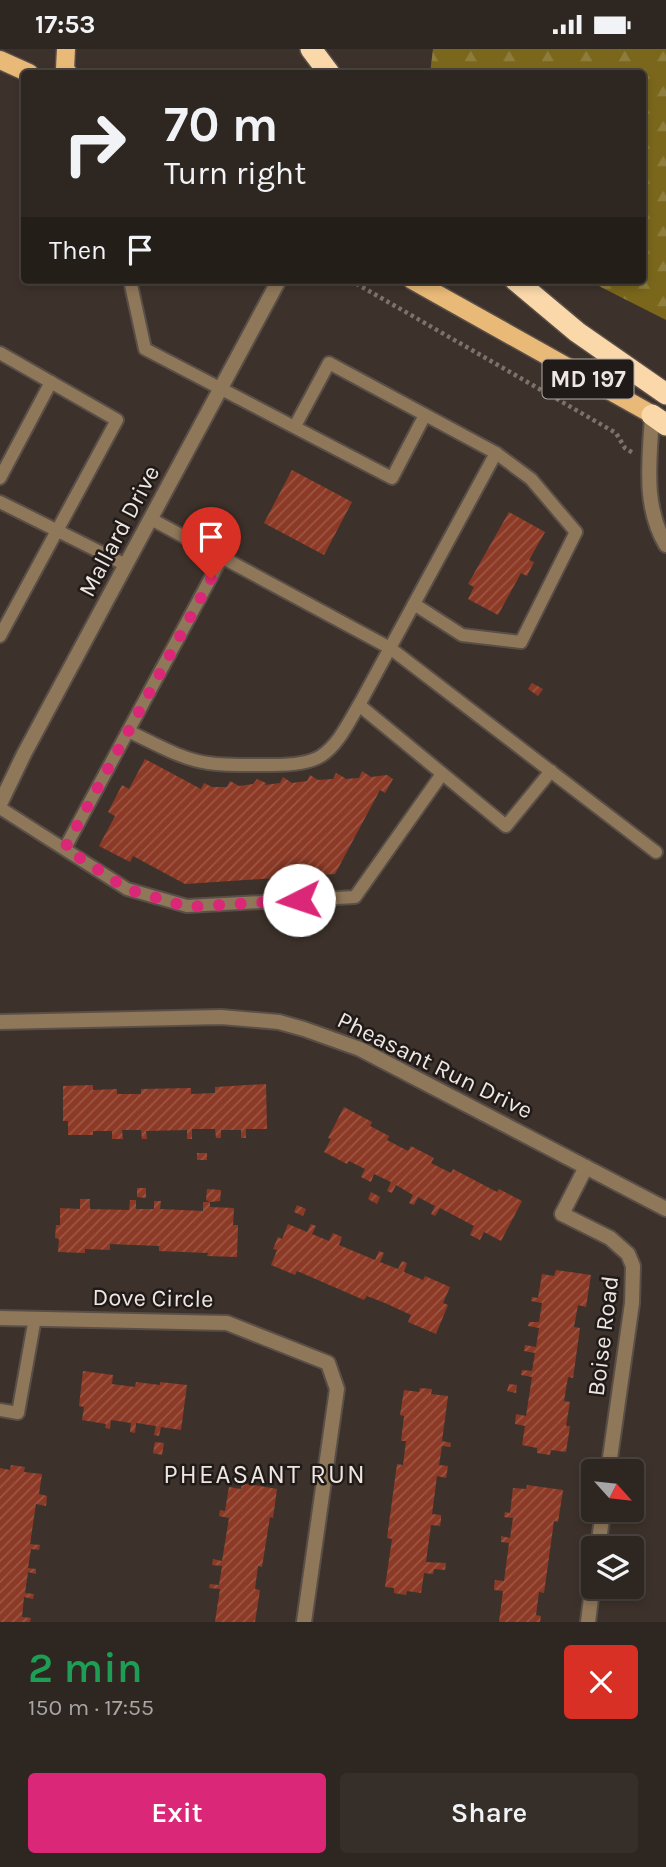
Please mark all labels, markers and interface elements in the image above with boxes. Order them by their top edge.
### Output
text: 17:53 [35,9,96,40]
text: 70 m [164,96,278,153]
icon: right [49,98,140,189]
text: Turn right [164,155,306,192]
icon: arrive [121,231,159,269]
text: Then [49,235,107,266]
road number: MD 197 [542,359,634,399]
street label: Mallard Drive [73,460,165,602]
pin [181,507,241,579]
icon: arrive [192,518,230,556]
position arrow [262,863,336,937]
street label: Pheasant Run Drive [333,1006,537,1124]
street label: Boise Road [582,1274,624,1398]
street label: Dove Circle [92,1283,214,1313]
district label: PHEASANT RUN [163,1459,367,1490]
north arrow [581,1459,644,1523]
map controls [581,1459,644,1599]
button: layers [581,1536,644,1599]
text: 2 min [28,1643,143,1693]
button: close [564,1645,638,1719]
text: 150 m · 17:55 [28,1694,154,1721]
button: Exit [28,1773,326,1853]
button: Share [340,1773,638,1853]

